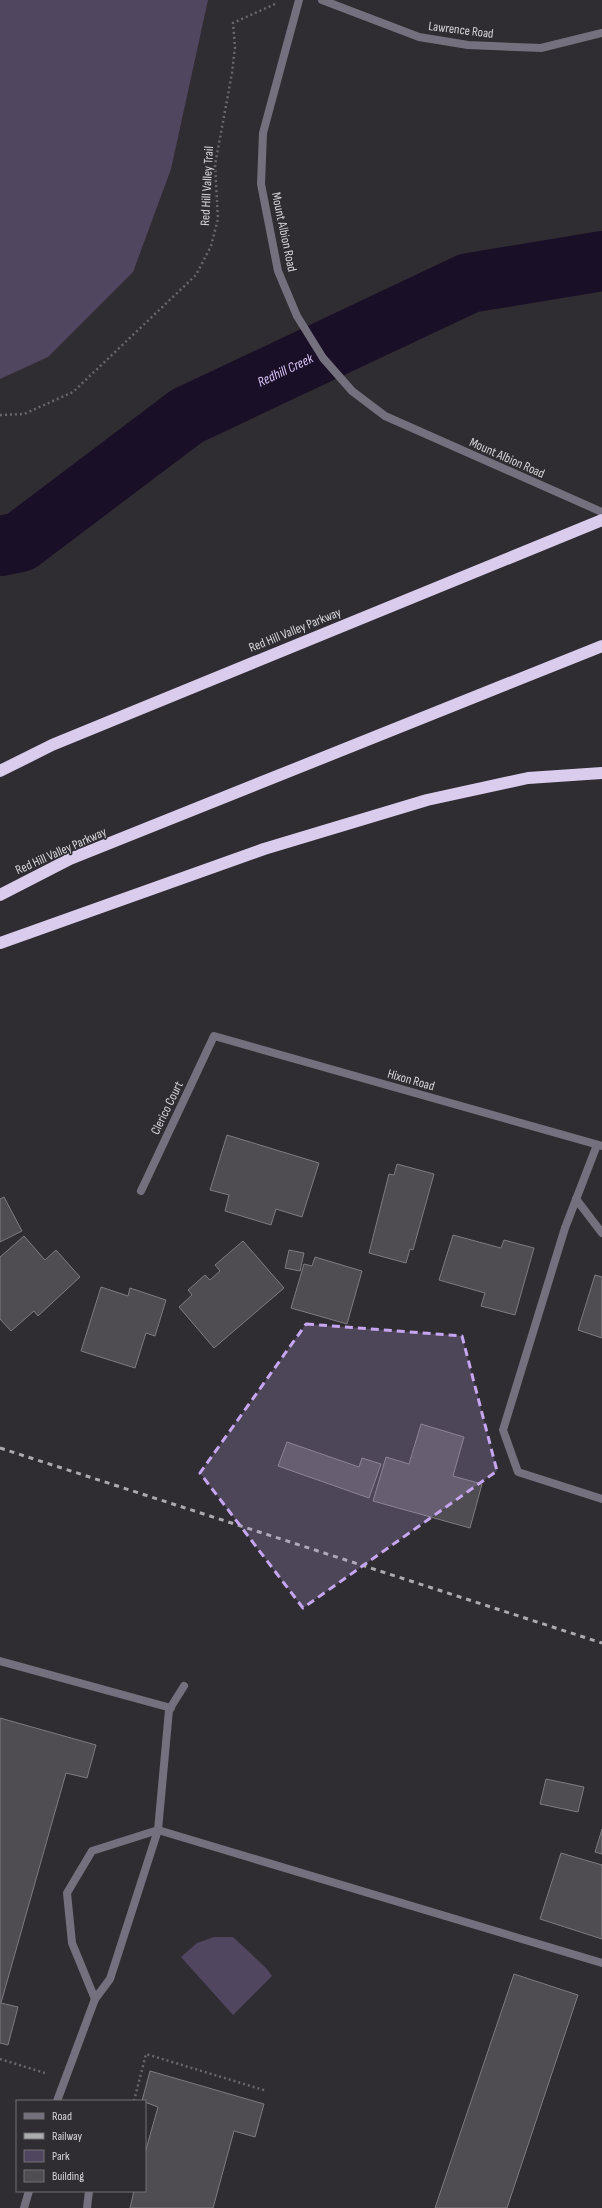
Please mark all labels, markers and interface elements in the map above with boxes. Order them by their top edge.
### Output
street label: Lawrence Road [428,18,494,42]
street label: Red Hill Valley Trail [197,146,217,226]
street label: Mount Albion Road [268,191,300,273]
water label: Redhill Creek [254,349,316,390]
street label: Mount Albion Road [467,434,547,482]
street label: Red Hill Valley Parkway [247,604,343,656]
street label: Red Hill Valley Parkway [13,824,109,878]
street label: Hixon Road [386,1066,436,1094]
street label: Clerico Court [147,1079,187,1137]
legend [16,2100,146,2192]
text: Road [52,2109,72,2124]
text: Railway [52,2129,83,2144]
text: Park [52,2149,70,2164]
text: Building [52,2169,84,2184]

